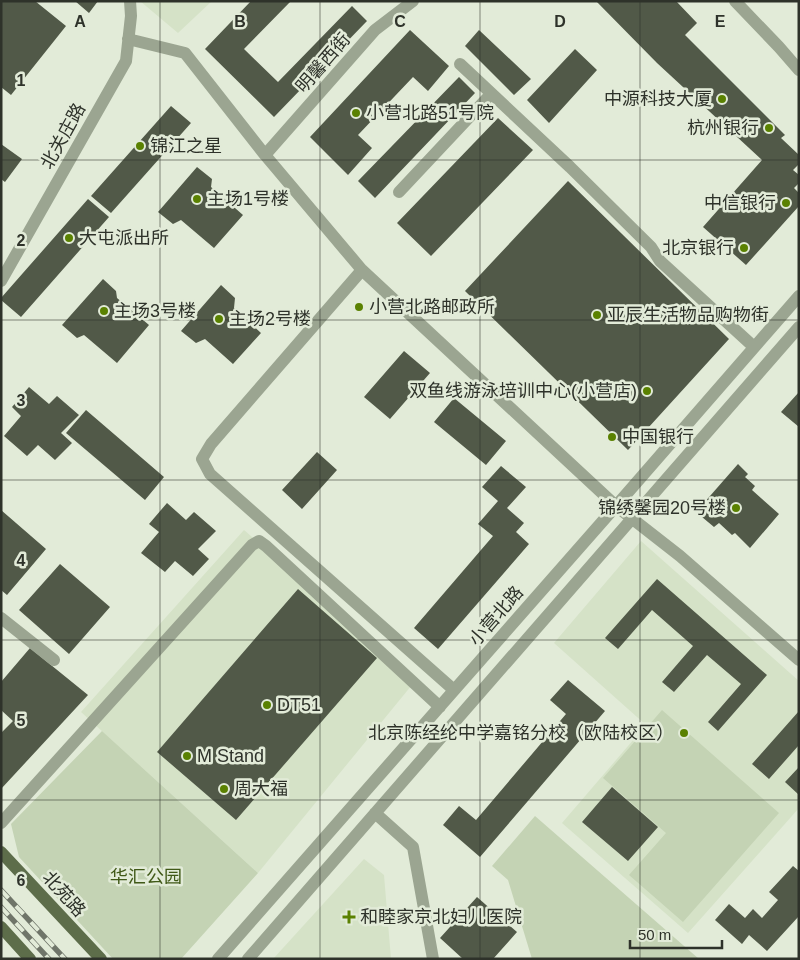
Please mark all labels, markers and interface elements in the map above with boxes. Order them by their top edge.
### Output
text: A [74,13,86,30]
text: B [234,13,246,30]
text: C [394,13,406,30]
text: D [554,13,566,30]
text: E [715,13,726,30]
street label: 明馨西街 [292,29,354,97]
text: 1 [17,72,26,89]
place label: 中源科技大厦 [604,89,712,109]
marker: 中源科技大厦 [716,93,728,105]
street label: 北关庄路 [37,100,89,172]
place label: 小营北路51号院 [366,103,494,123]
marker: 小营北路51号院 [350,107,362,119]
place label: 杭州银行 [687,118,759,138]
marker: 杭州银行 [763,122,775,134]
place label: 锦江之星 [150,136,222,156]
marker: 锦江之星 [134,140,146,152]
place label: 主场1号楼 [207,189,289,209]
marker: 主场1号楼 [191,193,203,205]
place label: 中信银行 [704,193,776,213]
marker: 中信银行 [780,197,792,209]
place label: 大屯派出所 [79,228,169,248]
text: 2 [17,232,26,249]
marker: 大屯派出所 [63,232,75,244]
place label: 北京银行 [662,238,734,258]
marker: 北京银行 [738,242,750,254]
place label: 小营北路邮政所 [369,297,495,317]
place label: 主场3号楼 [114,301,196,321]
marker: 小营北路邮政所 [353,301,365,313]
marker: 主场3号楼 [98,305,110,317]
place label: 亚辰生活物品购物街 [607,305,769,325]
place label: 主场2号楼 [229,309,311,329]
marker: 亚辰生活物品购物街 [591,309,603,321]
marker: 主场2号楼 [213,313,225,325]
place label: 双鱼线游泳培训中心(小营店) [409,381,637,401]
marker: 双鱼线游泳培训中心(小营店) [641,385,653,397]
text: 3 [17,392,26,409]
place label: 中国银行 [622,427,694,447]
marker: 中国银行 [606,431,618,443]
place label: 锦绣馨园20号楼 [598,498,726,518]
marker: 锦绣馨园20号楼 [730,502,742,514]
text: 4 [17,552,26,569]
street label: 小营北路 [465,582,527,650]
place label: DT51 [277,695,321,715]
marker: DT51 [261,699,273,711]
text: 5 [17,712,26,729]
place label: 北京陈经纶中学嘉铭分校（欧陆校区） [368,723,674,743]
marker: 北京陈经纶中学嘉铭分校（欧陆校区） [678,727,690,739]
place label: M Stand [197,746,264,766]
marker: M Stand [181,750,193,762]
place label: 周大福 [234,779,288,799]
marker: 周大福 [218,783,230,795]
street label: 北苑路 [39,867,89,921]
park label: 华汇公园 [110,867,182,887]
text: 6 [17,872,26,889]
place label: 和睦家京北妇儿医院 [360,907,522,927]
marker: 和睦家京北妇儿医院 [342,910,356,924]
scale bar [630,918,722,950]
text: 50 m [638,926,671,943]

